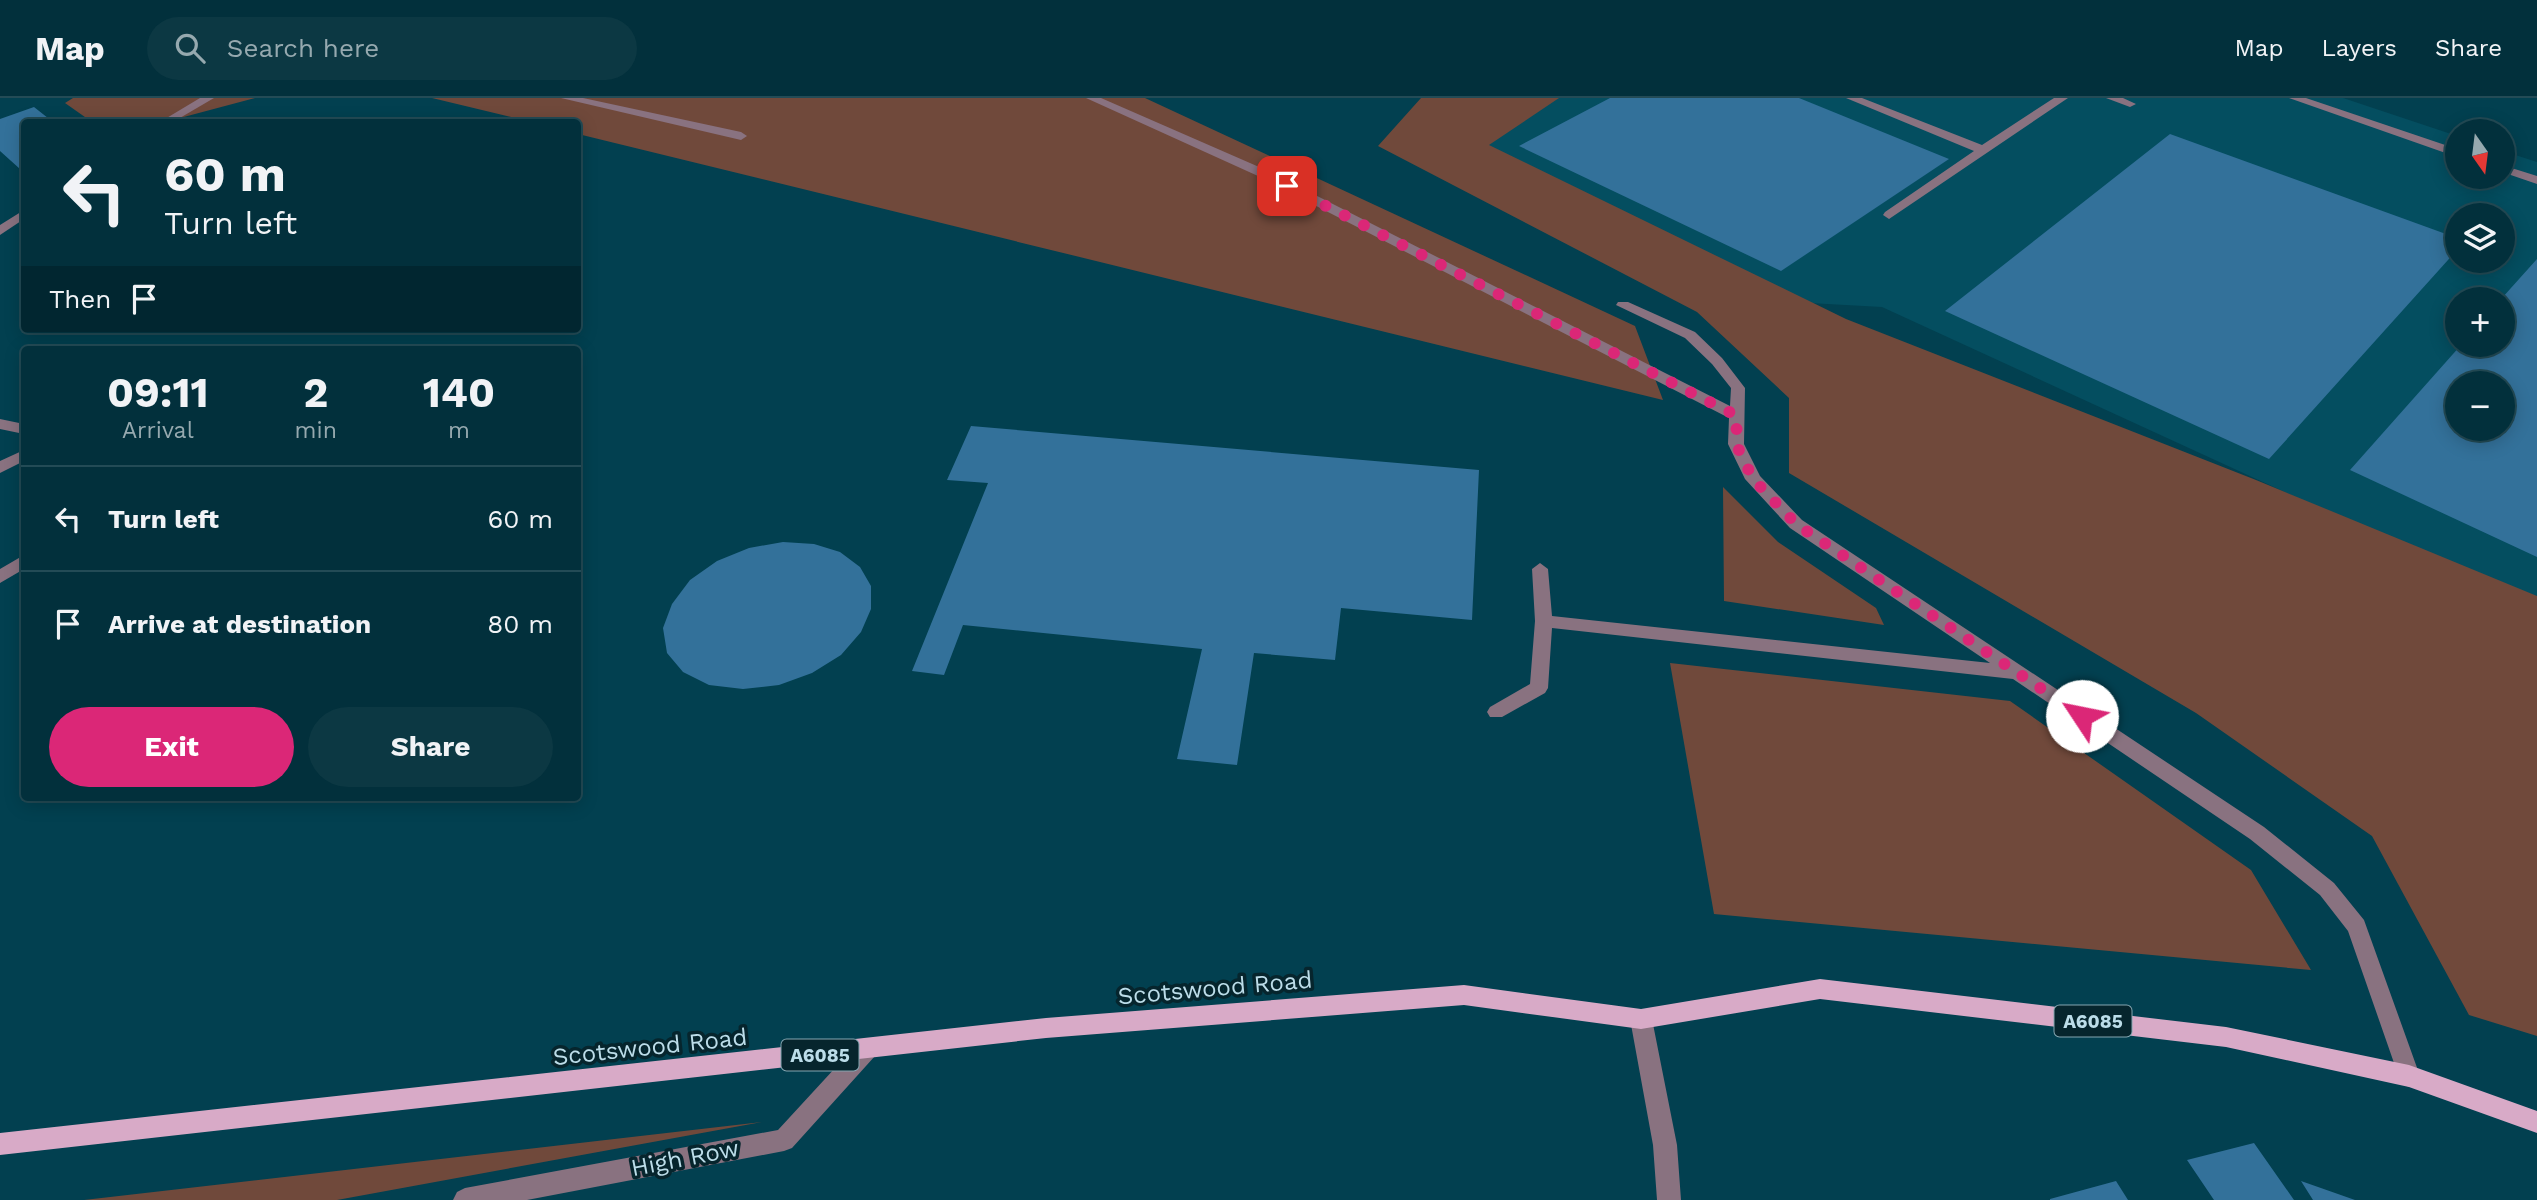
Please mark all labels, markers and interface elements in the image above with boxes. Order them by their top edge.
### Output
search box [147,17,637,80]
text: Map [35,29,105,68]
icon: search [171,29,209,67]
text: Search here [227,33,379,63]
text: Map [2235,34,2283,62]
text: Layers [2321,34,2397,62]
text: Share [2435,34,2502,62]
north arrow [2445,119,2515,189]
map controls [2445,119,2515,441]
text: 60 m [164,145,286,203]
icon: left [49,147,140,238]
pin [1257,156,1317,216]
icon: arrive [1268,167,1306,205]
button: layers [2445,203,2515,273]
text: Turn left [164,204,297,242]
icon: arrive [125,280,163,318]
text: Then [49,284,111,314]
button: + [2445,287,2515,357]
text: 09:11 [107,368,209,417]
text: 2 [303,368,328,417]
text: 140 [423,368,495,417]
button: − [2445,371,2515,441]
text: Arrival [122,417,194,444]
text: min [295,417,337,444]
text: m [448,417,470,444]
icon: left [49,500,87,538]
text: Turn left [108,504,219,534]
text: 60 m [487,504,553,534]
icon: arrive [49,605,87,643]
text: Arrive at destination [108,609,371,639]
text: 80 m [487,609,553,639]
position arrow [2045,679,2119,753]
button: Exit [49,707,294,787]
button: Share [308,707,553,787]
street label: Scotswood Road [1117,966,1313,1010]
road number: A6085 [2054,1006,2132,1037]
street label: Scotswood Road [551,1023,749,1071]
road number: A6085 [782,1040,858,1071]
street label: High Row [629,1134,741,1182]

